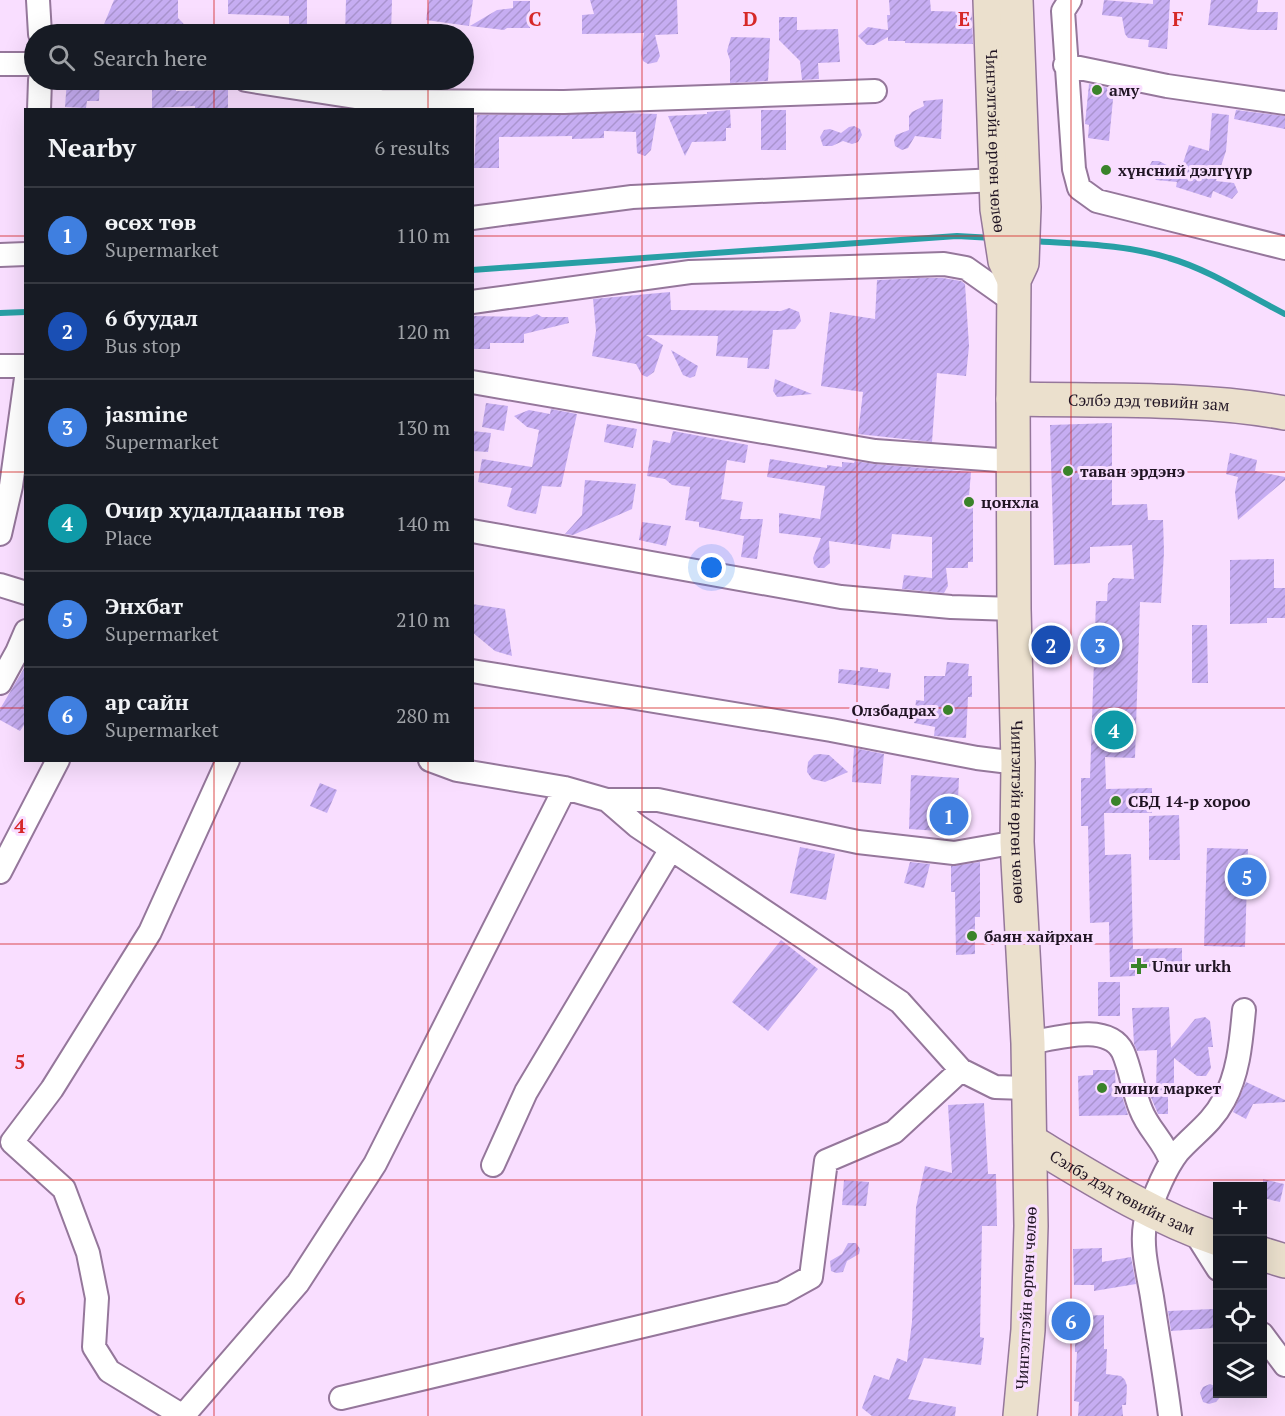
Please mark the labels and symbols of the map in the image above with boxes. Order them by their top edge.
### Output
text: C [528,5,542,32]
text: D [743,5,757,32]
text: E [958,5,970,32]
text: F [1172,5,1184,32]
street label: Чингэлтэйн өргөн чөлөө [981,49,1011,234]
place label: аму [1109,79,1140,101]
marker: аму [1090,83,1104,97]
place label: хүнсний дэлгүүр [1118,159,1252,181]
marker: хүнсний дэлгүүр [1099,163,1113,177]
street label: Сэлбэ дэд төвийн зам [1068,389,1231,416]
place label: таван эрдэнэ [1080,460,1185,482]
marker: таван эрдэнэ [1061,464,1075,478]
place label: цонхла [981,491,1039,513]
marker: цонхла [962,495,976,509]
your location [697,553,726,582]
pin: 2 [1032,622,1070,668]
pin: 3 [1080,622,1120,668]
place label: Олзбадрах [852,699,936,721]
marker: Олзбадрах [941,703,955,717]
pin: 4 [1094,708,1134,752]
street label: Чингэлтэйн өргөн чөлөө [1006,720,1031,904]
place label: СБД 14-р хороо [1128,790,1251,812]
pin: 1 [930,794,968,838]
marker: СБД 14-р хороо [1109,794,1123,808]
text: 4 [14,812,26,839]
pin: 5 [1228,854,1266,900]
place label: баян хайрхан [984,925,1093,947]
marker: баян хайрхан [965,929,979,943]
place label: Unur urkh [1152,955,1232,977]
marker: Unur urkh [1130,957,1148,975]
text: 5 [14,1048,26,1075]
place label: мини маркет [1114,1077,1221,1099]
marker: мини маркет [1095,1081,1109,1095]
street label: Сэлбэ дэд төвийн зам [1046,1144,1199,1240]
street label: Чингэлтэйн өргөн чөлөө [1010,1206,1042,1390]
text: 6 [14,1284,26,1311]
pin: 6 [1052,1298,1090,1344]

